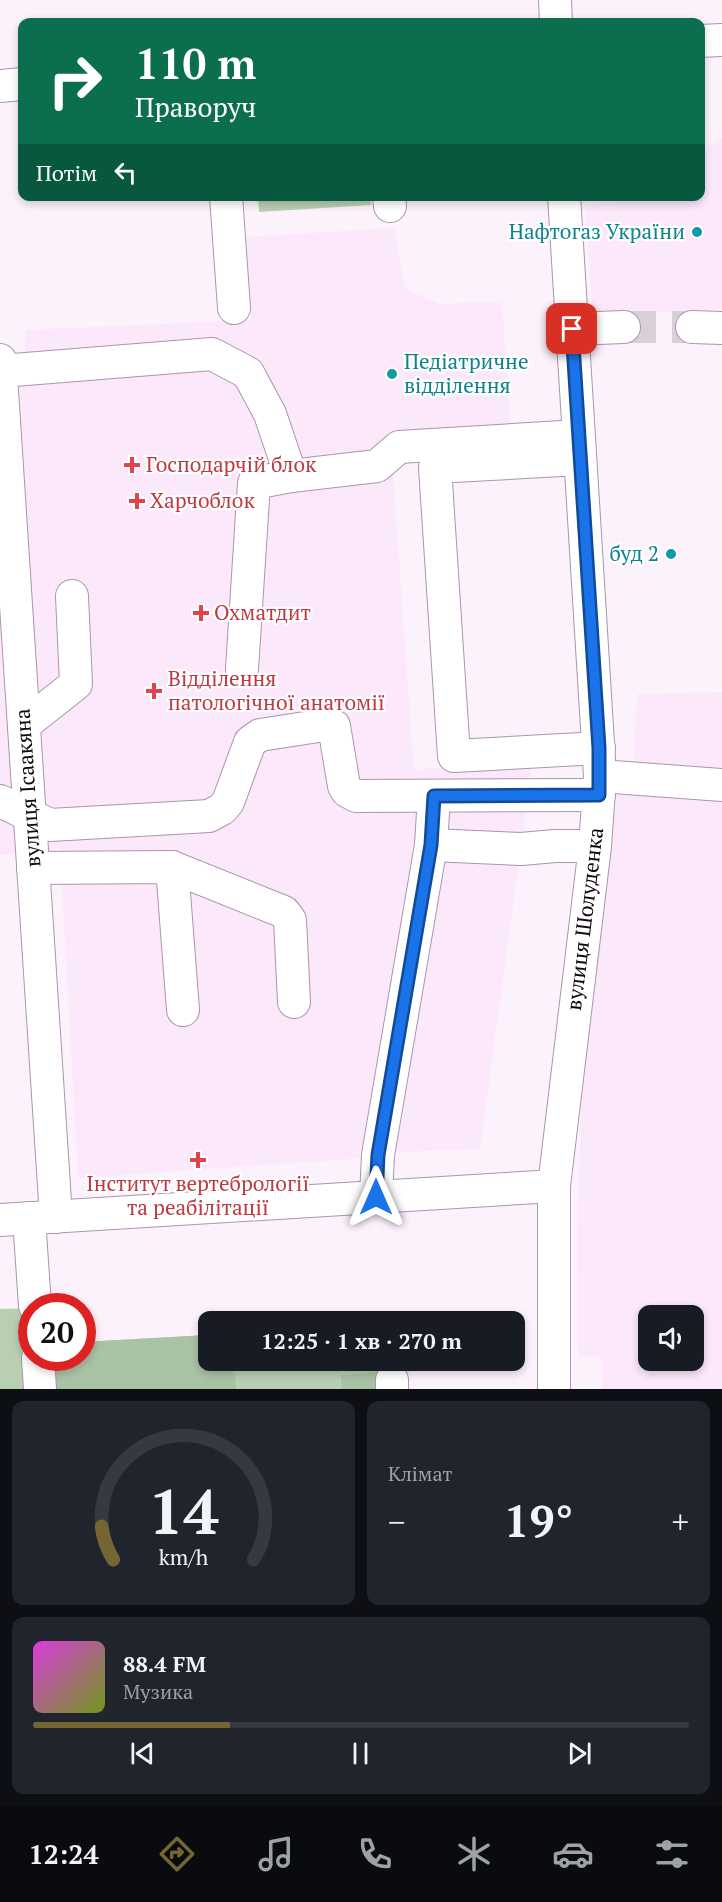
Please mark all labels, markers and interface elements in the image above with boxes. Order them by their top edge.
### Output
text: 110 m [135,35,256,91]
icon: right [36,42,114,120]
text: Праворуч [135,89,256,125]
icon: left [109,156,142,189]
text: Потім [36,158,97,187]
place label: Нафтогаз України [509,217,685,245]
marker: Нафтогаз України [690,225,704,239]
pin [546,303,597,354]
icon: arrive [555,312,588,345]
place label: Педіатричне відділення [404,347,529,399]
marker: Педіатричне відділення [385,367,399,381]
place label: Господарчій блок [146,450,317,478]
marker: Господарчій блок [123,456,141,474]
place label: Харчоблок [150,486,255,514]
marker: Харчоблок [128,492,146,510]
place label: буд 2 [609,539,659,567]
marker: буд 2 [664,547,678,561]
place label: Охматдит [214,598,311,626]
marker: Охматдит [192,604,210,622]
place label: Відділення патологічної анатомії [168,664,385,716]
marker: Відділення патологічної анатомії [145,682,163,700]
street label: вулиця Ісаакяна [7,707,47,868]
street label: вулиця Шолуденка [559,825,609,1012]
marker: Інститут вертебрології та реабілітації [189,1151,207,1169]
position arrow [344,1165,408,1229]
place label: Інститут вертебрології та реабілітації [86,1169,310,1221]
speed limit sign: 20 [18,1293,96,1371]
map controls [638,1305,704,1371]
button: sound [638,1305,704,1371]
text: 12:25 · 1 хв · 270 m [261,1326,462,1355]
text: Клімат [388,1460,453,1487]
text: 14 [148,1469,219,1552]
text: 19° [504,1490,573,1550]
text: − [388,1500,406,1543]
text: + [671,1500,689,1543]
text: km/h [159,1543,209,1571]
text: 88.4 FM [123,1649,206,1678]
text: Музика [123,1678,193,1705]
icon: previous [126,1737,159,1770]
icon: pause [344,1737,377,1770]
icon: next [563,1737,596,1770]
icon: directions [156,1833,198,1875]
icon: music [255,1833,297,1875]
icon: phone [354,1833,396,1875]
icon: climate [453,1833,495,1875]
icon: car [552,1833,594,1875]
icon: filters [651,1833,693,1875]
text: 12:24 [29,1836,99,1872]

